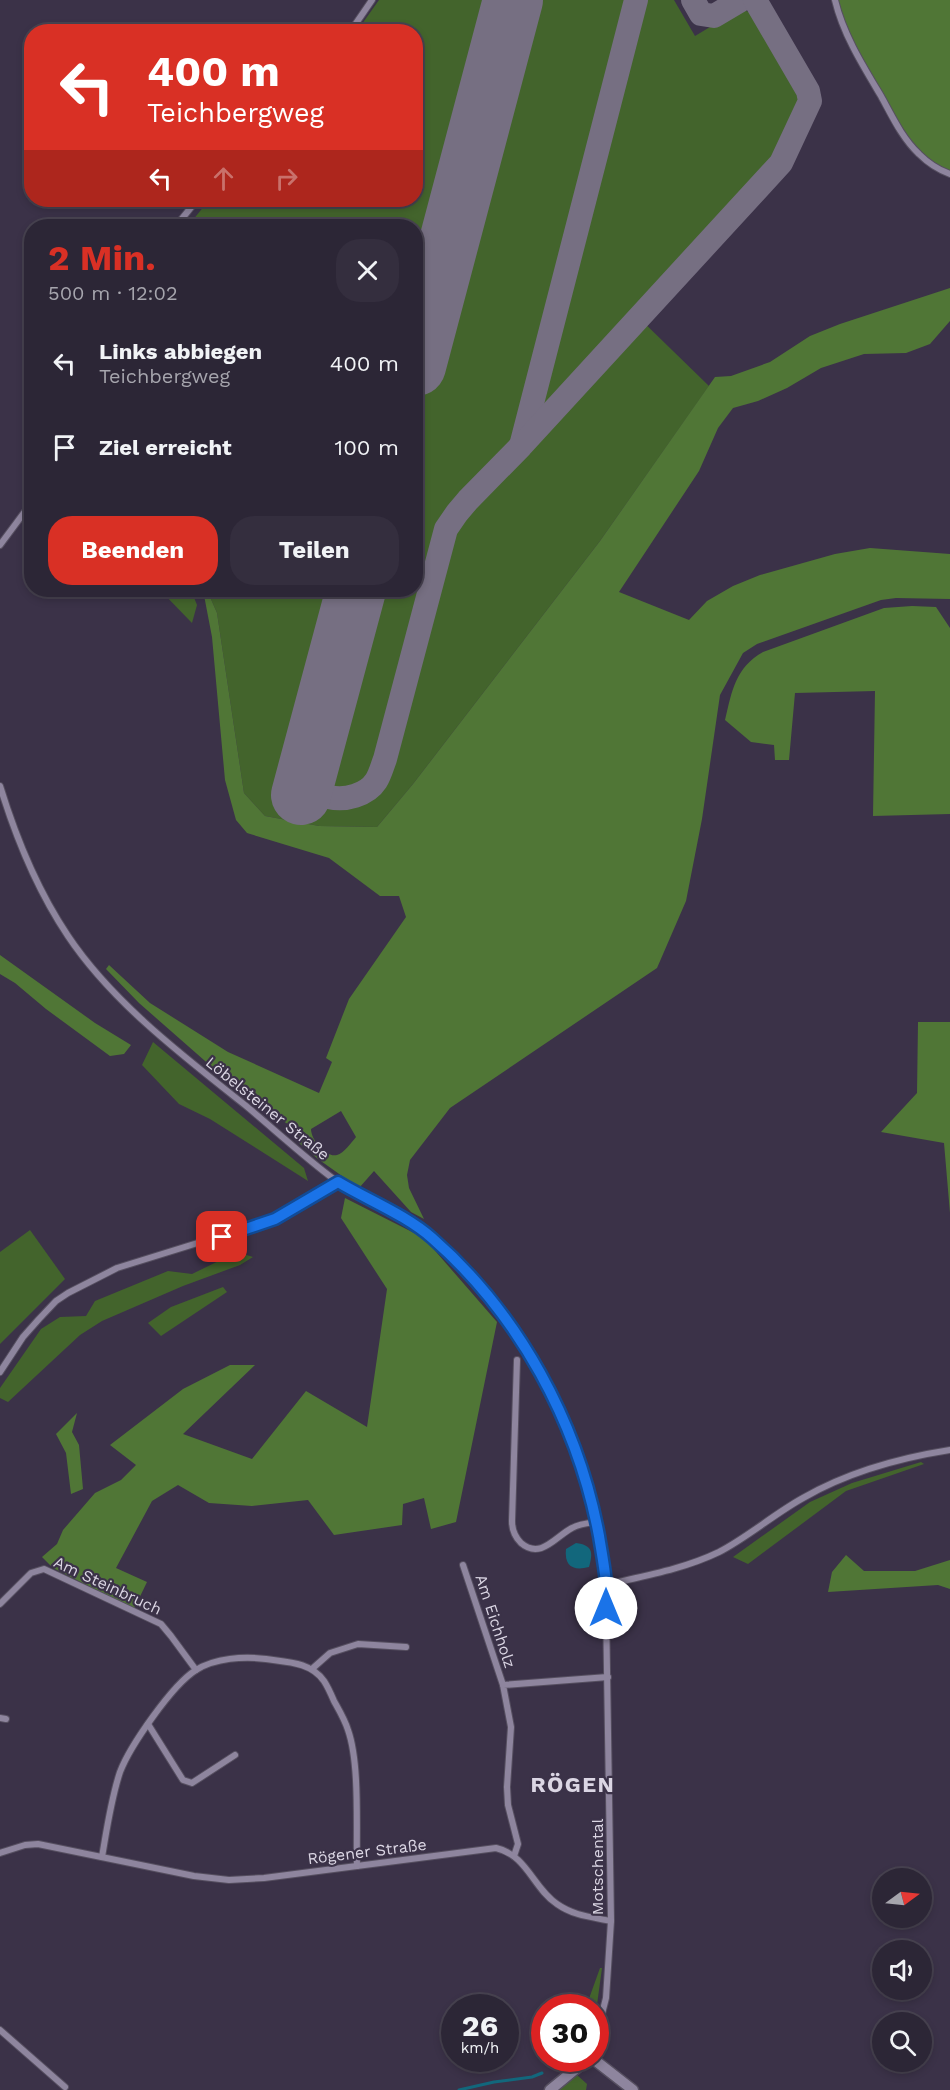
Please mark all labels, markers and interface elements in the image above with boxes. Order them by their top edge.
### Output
text: 400 m [147,47,280,96]
icon: left [48,48,126,126]
text: Teichbergweg [147,97,324,129]
icon: left [144,162,177,195]
icon: ahead [207,162,240,195]
icon: right [270,162,303,195]
text: 2 Min. [48,237,156,279]
button: close [336,239,399,302]
text: 500 m · 12:02 [48,281,178,305]
text: Links abbiegen [99,339,262,364]
icon: left [48,347,81,380]
text: 400 m [330,351,399,376]
text: Teichbergweg [99,364,230,388]
icon: arrive [48,431,81,464]
text: Ziel erreicht [99,435,232,460]
text: 100 m [335,435,399,460]
button: Beenden [48,516,218,585]
button: Teilen [230,516,399,585]
street label: Löbelsteiner Straße [202,1053,333,1164]
pin [196,1211,247,1262]
icon: arrive [205,1220,238,1253]
street label: Am Steinbruch [51,1552,165,1619]
street label: Am Eichholz [471,1572,520,1670]
position arrow [574,1576,638,1640]
district label: RÖGEN [531,1772,615,1797]
street label: Motschental [588,1819,607,1915]
street label: Rögener Straße [306,1835,428,1868]
north arrow [872,1868,932,1928]
map controls [872,1868,932,2072]
button: sound [872,1940,932,2000]
speed limit sign: 30 [531,1994,609,2072]
text: 26 [462,2008,498,2043]
button: search [872,2012,932,2072]
text: km/h [461,2039,499,2057]

